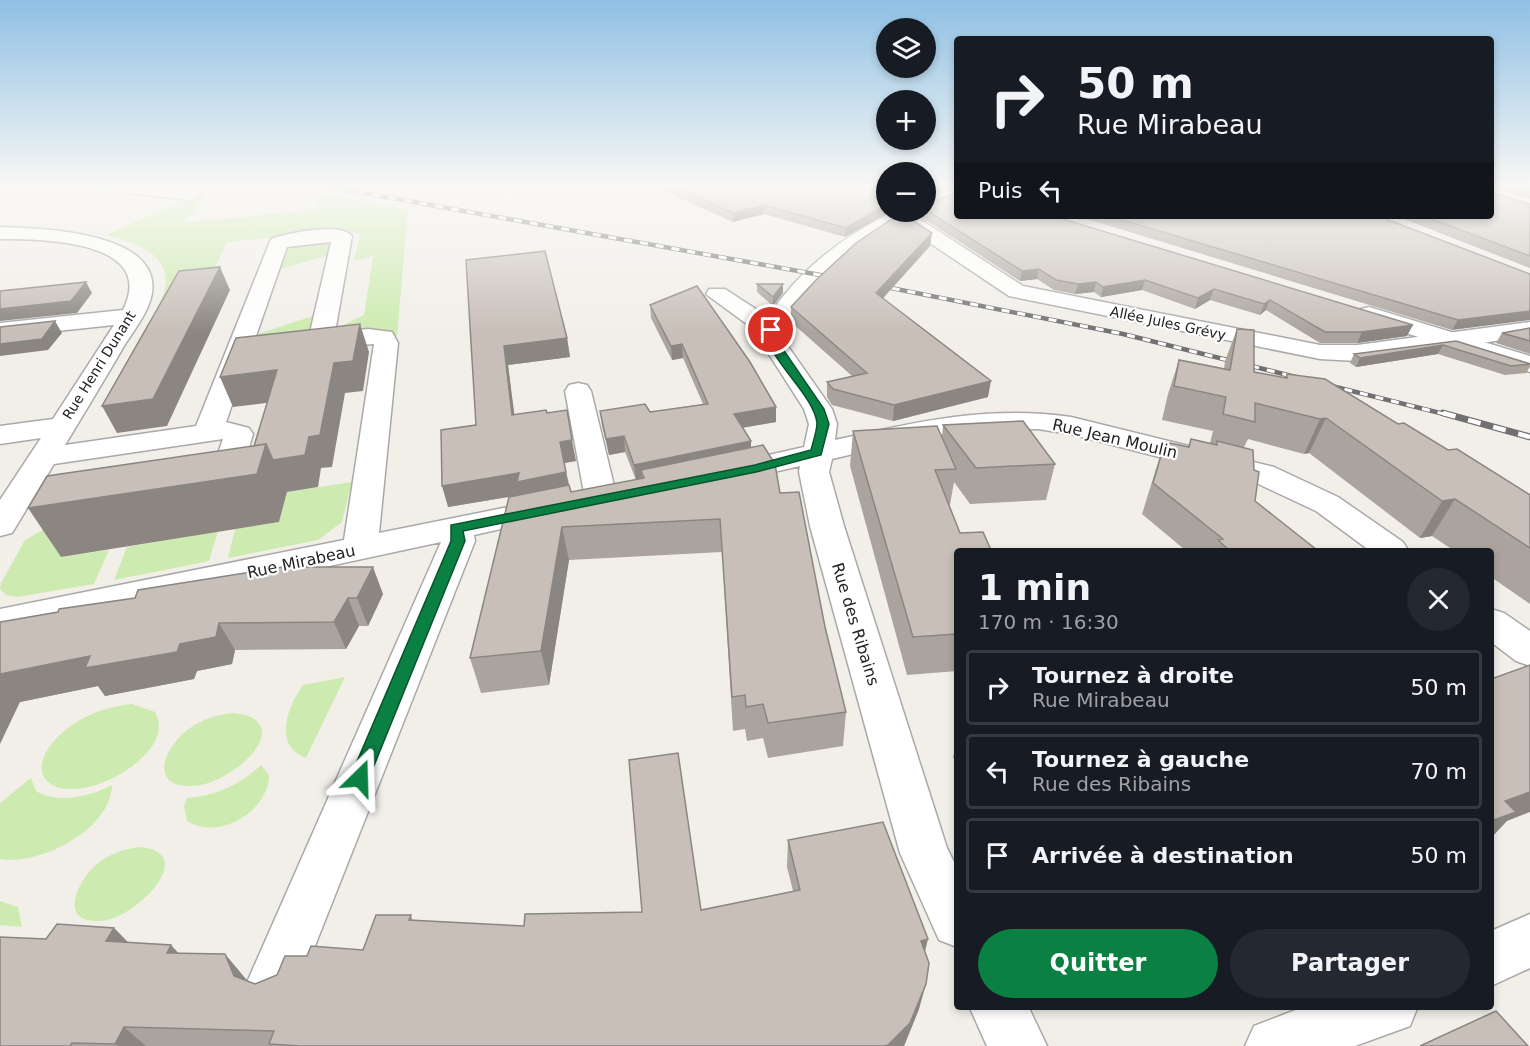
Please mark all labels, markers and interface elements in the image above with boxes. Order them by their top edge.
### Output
map controls [876,18,936,222]
button: layers [876,18,936,78]
text: 50 m [1077,59,1194,108]
icon: right [978,60,1056,138]
button: + [876,90,936,150]
text: Rue Mirabeau [1077,109,1263,140]
button: − [876,162,936,222]
icon: left [1034,174,1067,207]
text: Puis [978,178,1022,203]
street label: Allée Jules Grévy [1109,303,1227,343]
pin [745,304,796,355]
street label: Rue Henri Dunant [59,307,139,422]
icon: arrive [754,313,787,346]
street label: Rue Jean Moulin [1050,415,1179,462]
street label: Rue Mirabeau [245,541,357,582]
street label: Rue des Ribains [828,560,883,688]
text: 1 min [978,567,1091,608]
button: close [1407,568,1470,631]
text: 170 m · 16:30 [978,610,1119,634]
text: Tournez à droite [1032,663,1234,688]
icon: right [981,671,1014,704]
text: 50 m [1411,675,1467,700]
text: Rue Mirabeau [1032,688,1170,712]
position arrow [328,746,392,810]
text: Tournez à gauche [1032,747,1249,772]
icon: left [981,755,1014,788]
text: 70 m [1411,759,1467,784]
text: Rue des Ribains [1032,772,1191,796]
icon: arrive [981,839,1014,872]
text: Arrivée à destination [1032,843,1294,868]
text: 50 m [1411,843,1467,868]
button: Quitter [978,929,1218,998]
button: Partager [1230,929,1470,998]

